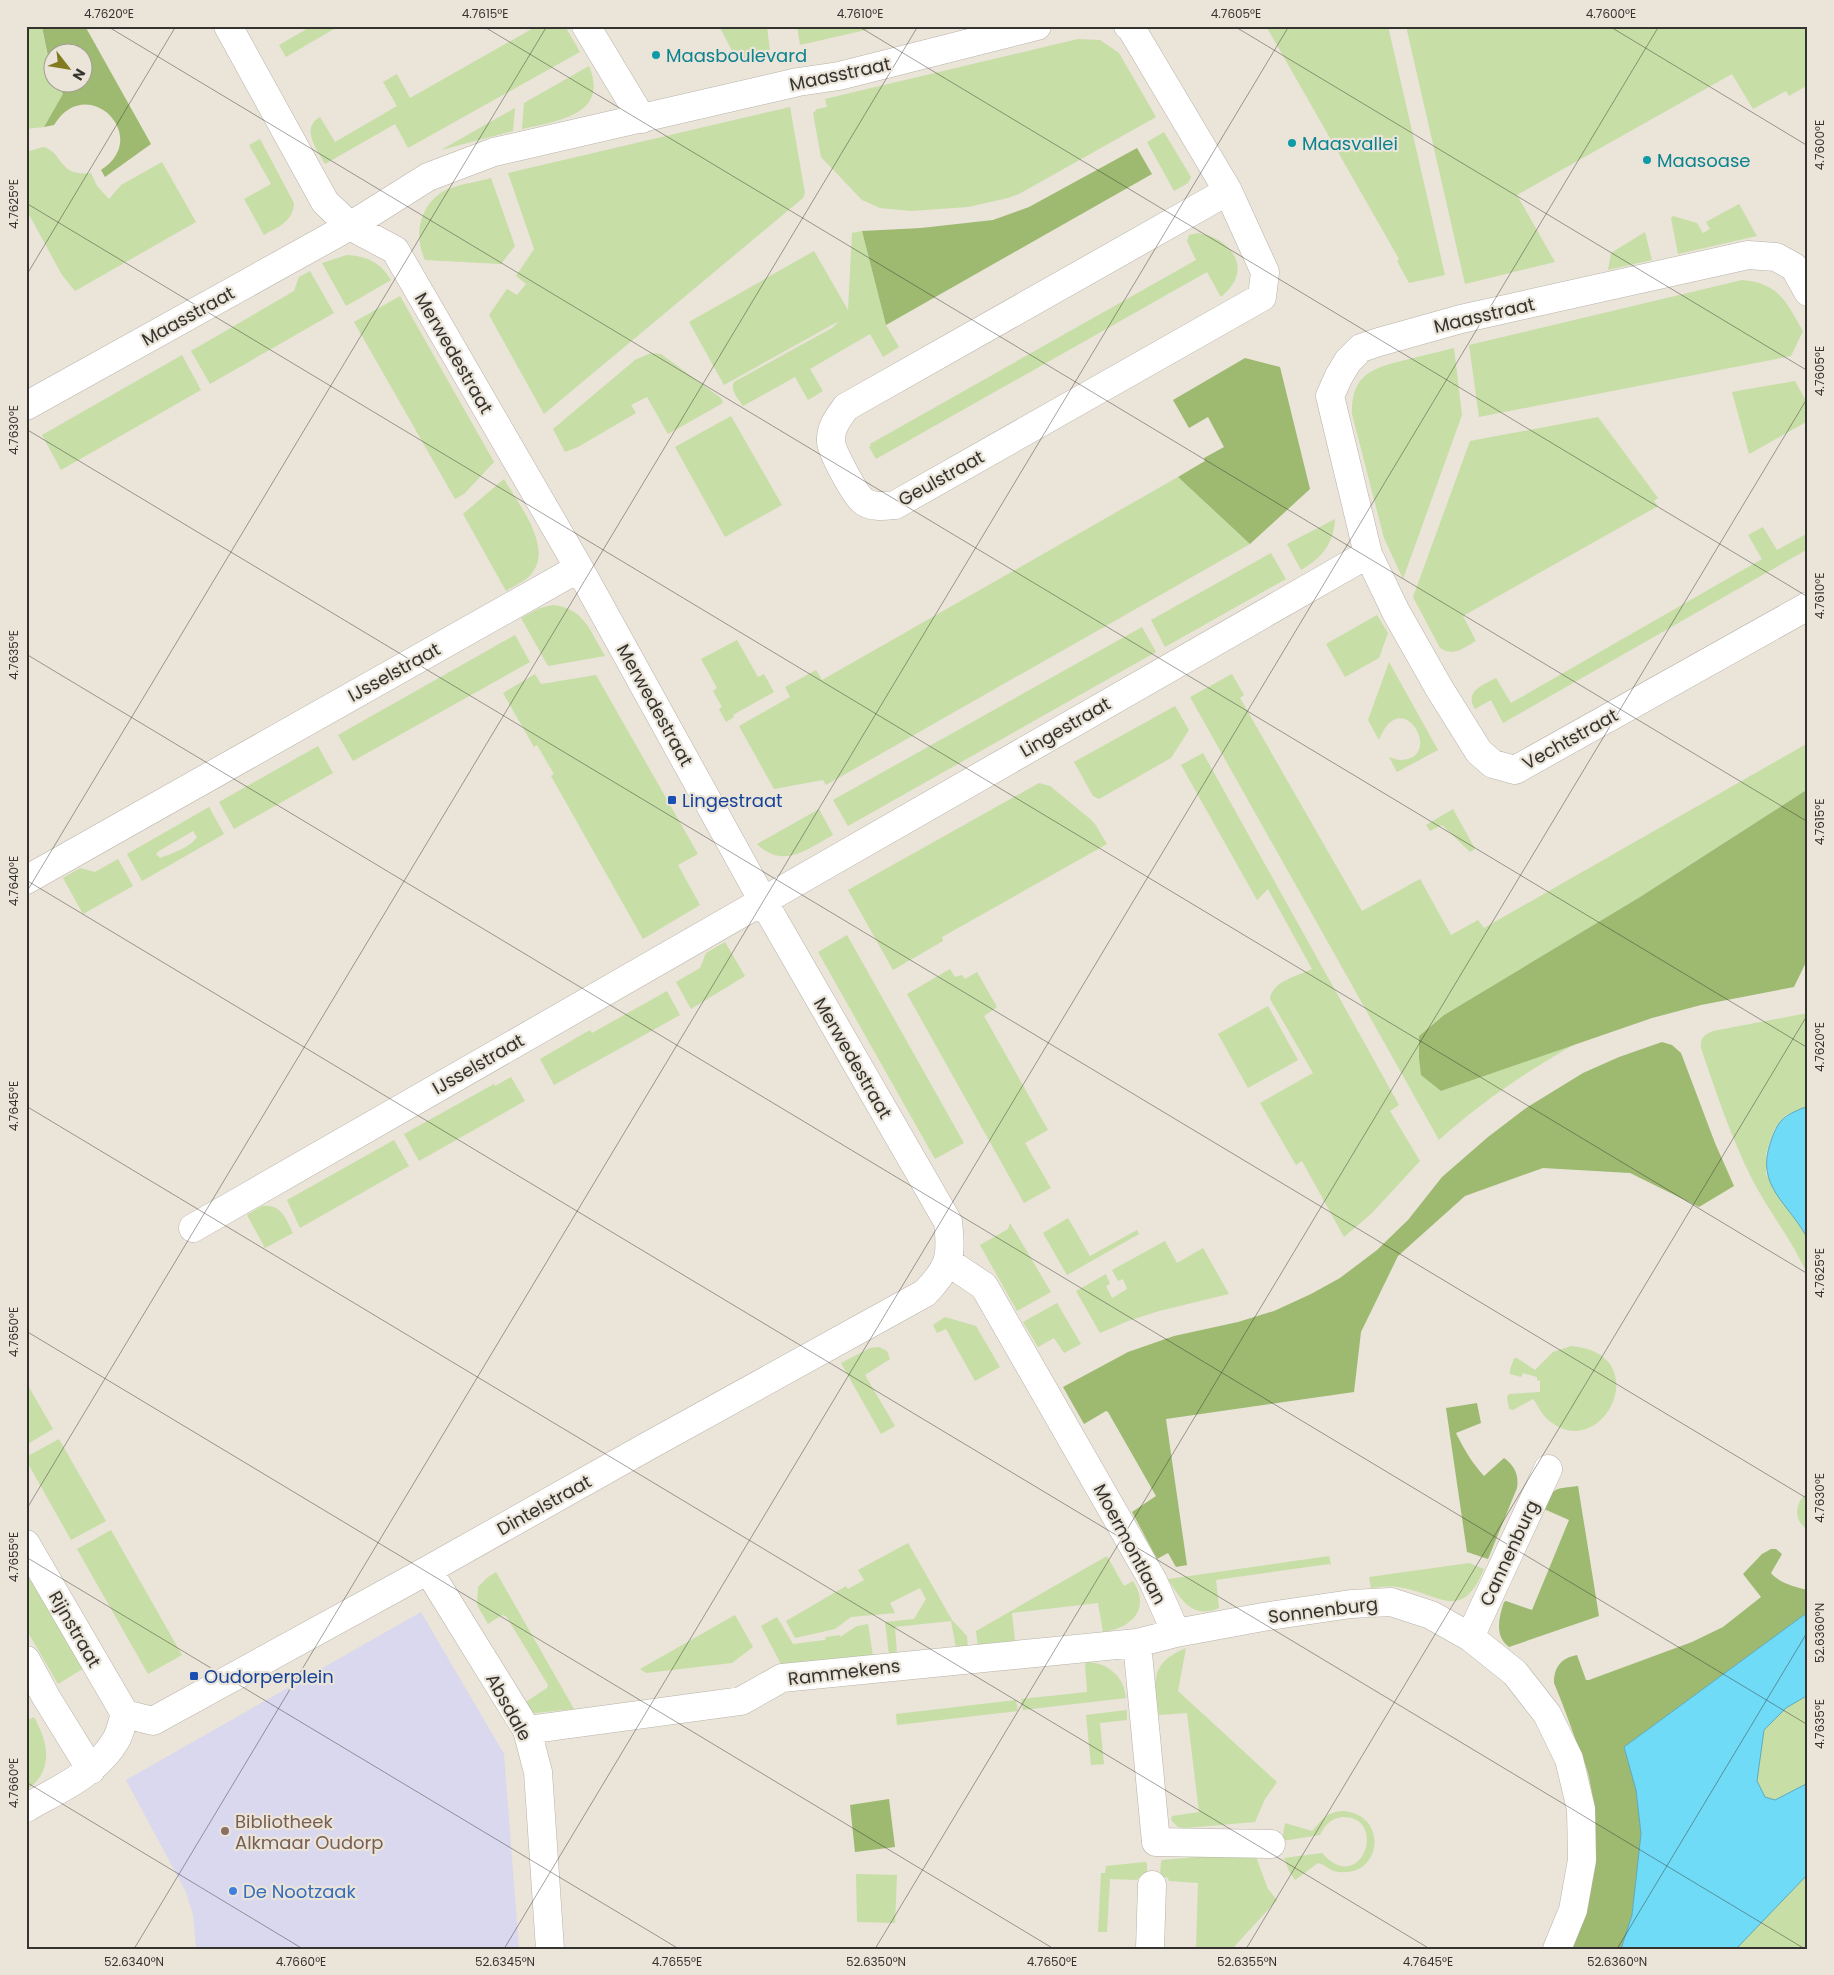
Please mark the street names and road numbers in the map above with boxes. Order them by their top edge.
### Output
street label: Maasstraat [787,51,893,97]
street label: Maasstraat [137,280,239,352]
street label: Merwedestraat [409,288,499,418]
street label: Maasstraat [1431,291,1537,339]
street label: Geulstraat [894,444,988,512]
street label: IJsselstraat [343,636,445,708]
street label: Merwedestraat [611,639,699,771]
street label: Lingestraat [1015,691,1115,763]
street label: Vechtstraat [1518,702,1622,776]
street label: Merwedestraat [808,993,898,1123]
street label: IJsselstraat [428,1028,528,1100]
street label: Dintelstraat [492,1469,596,1541]
street label: Moermontlaan [1088,1479,1172,1609]
street label: Cannenburg [1474,1496,1544,1610]
street label: Rijnstraat [43,1586,107,1672]
street label: Sonnenburg [1267,1591,1379,1629]
street label: Rammekens [787,1653,901,1691]
street label: Absdale [480,1669,538,1745]

